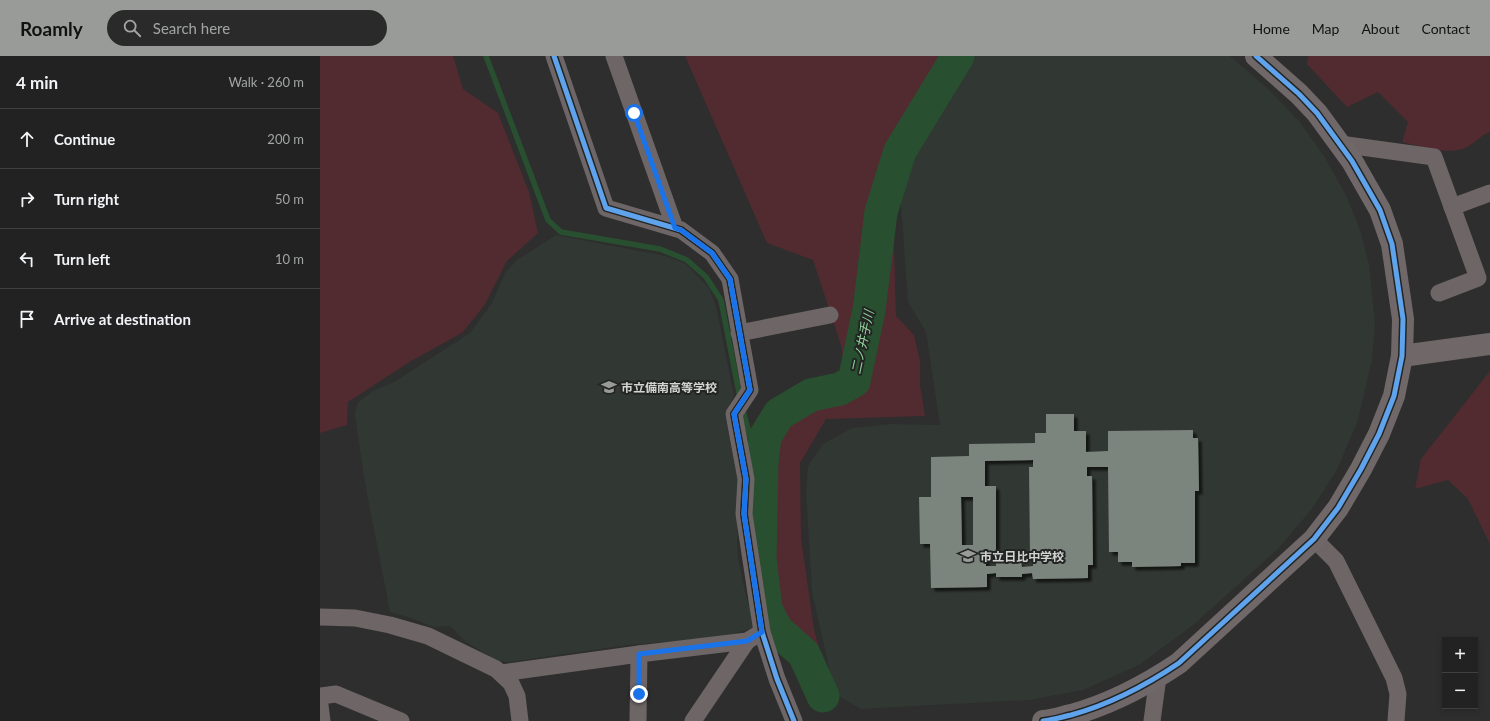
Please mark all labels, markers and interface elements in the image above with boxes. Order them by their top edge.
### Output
search box [107,10,387,46]
text: Roamly [20,17,83,40]
icon: search [121,17,143,39]
text: Search here [153,19,230,37]
text: Home [1252,20,1290,37]
text: Map [1312,20,1339,37]
text: About [1361,20,1399,37]
text: Contact [1421,20,1470,37]
text: 4 min [16,72,58,93]
text: Walk · 260 m [228,74,304,90]
route start [625,104,643,122]
icon: ahead [16,128,38,150]
text: Continue [54,130,115,148]
text: 200 m [267,131,304,147]
icon: right [16,188,38,210]
text: Turn right [54,190,119,208]
text: 50 m [275,191,304,207]
icon: left [16,248,38,270]
text: Turn left [54,250,110,268]
text: 10 m [275,251,304,267]
water label: 二ノ井手川 [847,307,877,375]
icon: arrive [16,308,38,330]
text: Arrive at destination [54,310,191,328]
school or university icon: 市立備南高等学校 [600,378,618,396]
place label: 市立備南高等学校 [621,380,717,395]
school or university icon: 市立日比中学校 [959,547,977,565]
place label: 市立日比中学校 [980,549,1064,564]
map controls [1442,637,1478,709]
button: + [1442,637,1478,673]
button: − [1442,673,1478,709]
route end [630,685,648,703]

